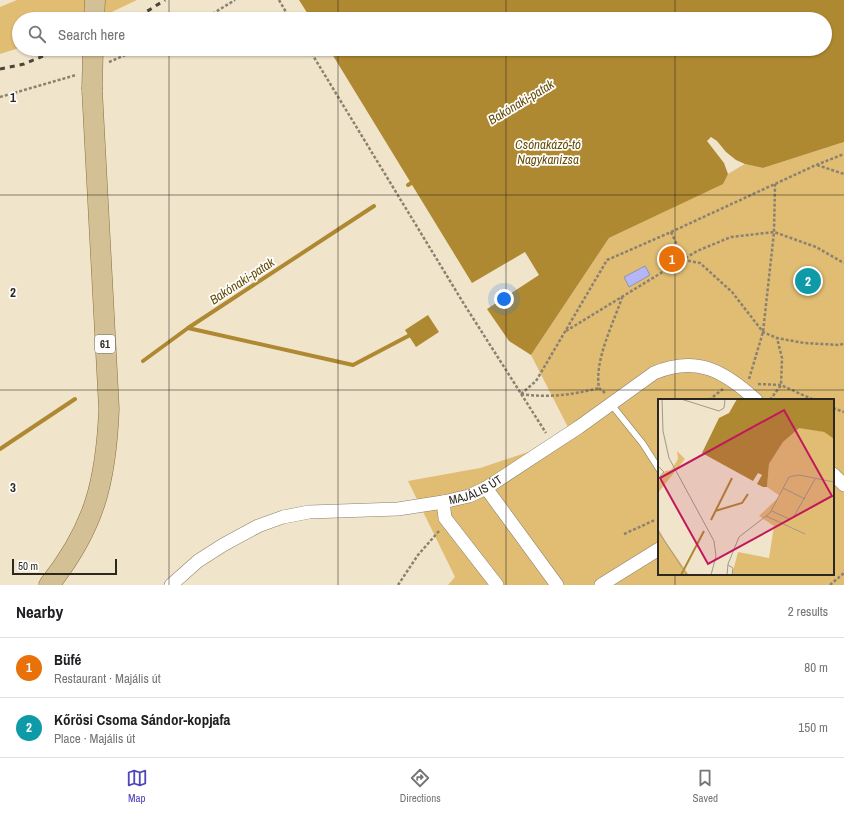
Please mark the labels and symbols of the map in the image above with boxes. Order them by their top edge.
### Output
water label: Bakónaki-patak [485,75,558,128]
text: 1 [10,89,16,106]
water label: Csónakázó-tó Nagykanizsa [515,136,581,168]
pin: 1 [659,244,685,274]
water label: Bakónaki-patak [206,253,278,308]
pin: 2 [795,266,821,296]
text: 2 [10,284,16,301]
your location [494,289,514,309]
road number: 61 [95,335,115,353]
inset map [658,399,834,575]
street label: MAJÁLIS ÚT [447,472,505,508]
text: 3 [10,479,16,496]
scale bar [12,557,117,576]

